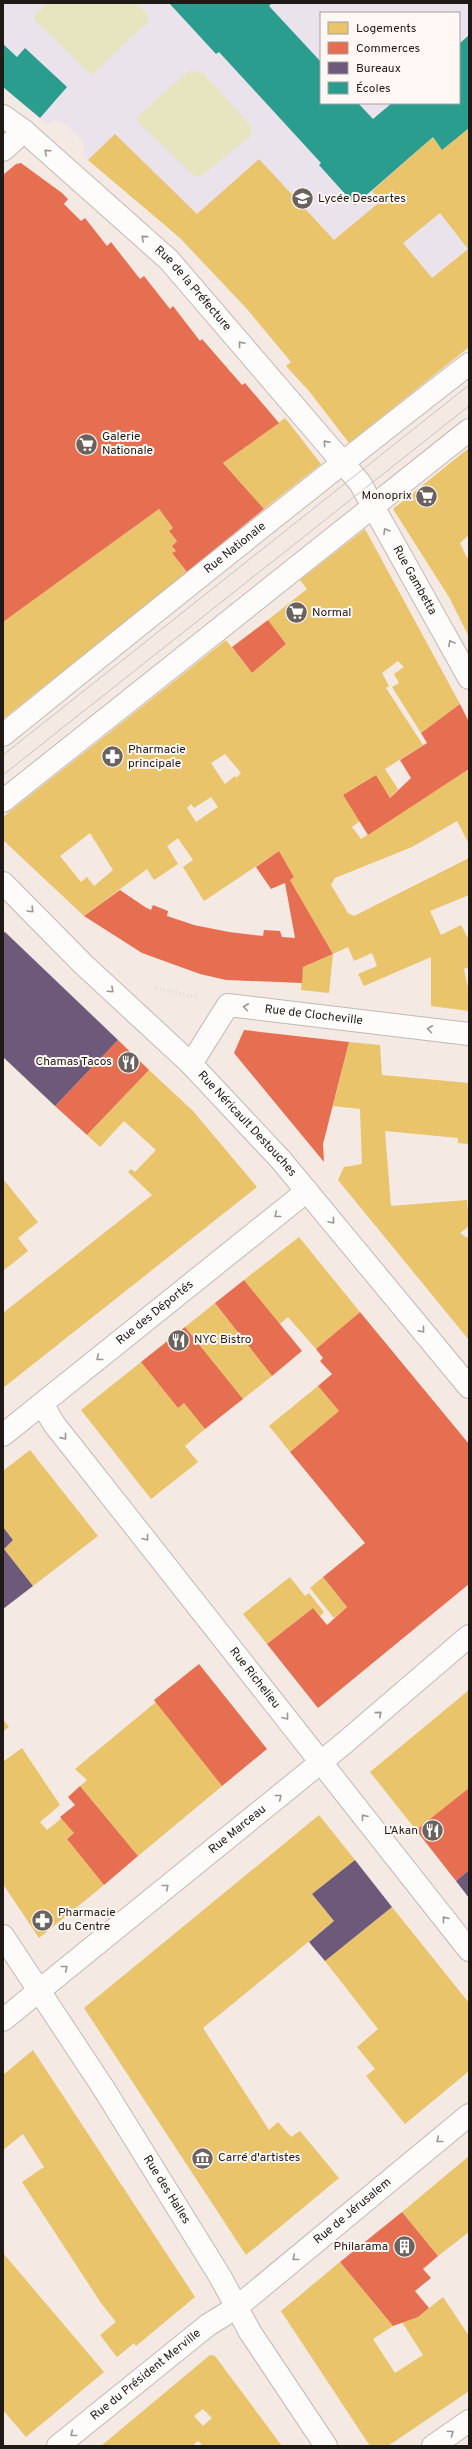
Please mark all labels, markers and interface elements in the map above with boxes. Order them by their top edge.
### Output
legend [320,12,460,104]
text: Logements [356,21,416,37]
text: Commerces [356,41,420,57]
text: Bureaux [356,61,401,77]
text: Écoles [356,81,391,97]
one-way arrow [44,149,52,156]
school or university icon: Lycée Descartes [289,186,315,212]
place label: Lycée Descartes [318,191,406,207]
one-way arrow [141,235,149,242]
street label: Rue de la Préfecture [151,243,235,335]
one-way arrow [238,342,245,349]
place label: Galerie Nationale [102,429,153,459]
supermarket icon: Galerie Nationale [73,431,99,457]
one-way arrow [323,440,330,447]
supermarket icon: Monoprix [414,483,440,509]
place label: Monoprix [362,488,412,504]
street label: Rue Nationale [201,519,269,578]
one-way arrow [384,528,391,535]
street label: Rue Gambetta [389,543,440,618]
supermarket icon: Normal [283,600,309,626]
place label: Normal [312,605,351,621]
one-way arrow [448,640,456,648]
place label: Pharmacie principale [128,742,186,772]
pharmacy icon: Pharmacie principale [99,744,125,770]
one-way arrow [26,905,34,913]
one-way arrow [107,985,114,992]
street label: Rue de Clocheville [264,1001,364,1029]
one-way arrow [243,1003,249,1012]
one-way arrow [427,1025,433,1034]
restaurant icon: Chamas Tacos [115,1049,141,1075]
place label: Chamas Tacos [35,1054,112,1070]
street label: Rue Néricault Destouches [194,1068,300,1180]
one-way arrow [274,1211,281,1218]
one-way arrow [328,1216,335,1224]
street label: Rue des Déportés [113,1277,197,1349]
one-way arrow [418,1326,425,1333]
restaurant icon: NYC Bistro [165,1327,191,1353]
place label: NYC Bistro [194,1332,252,1348]
one-way arrow [97,1354,104,1361]
one-way arrow [60,1432,67,1439]
one-way arrow [141,1533,148,1540]
street label: Rue Richelieu [225,1644,284,1712]
one-way arrow [374,1711,381,1718]
one-way arrow [281,1713,288,1720]
one-way arrow [274,1794,281,1801]
street label: Rue Marceau [205,1802,270,1858]
one-way arrow [362,1814,369,1821]
restaurant icon: L’Akan [420,1818,446,1844]
place label: L’Akan [384,1823,418,1839]
one-way arrow [162,1885,169,1892]
place label: Pharmacie du Centre [58,1905,116,1935]
pharmacy icon: Pharmacie du Centre [30,1907,56,1933]
one-way arrow [443,1916,450,1923]
one-way arrow [61,1966,68,1973]
one-way arrow [436,2135,443,2142]
museum icon: Carré d'artistes [189,2145,215,2171]
place label: Carré d'artistes [218,2150,300,2166]
street label: Rue des Halles [139,2153,194,2227]
street label: Rue de Jérusalem [311,2175,395,2248]
building icon: Philarama [391,2234,417,2260]
place label: Philarama [334,2239,388,2255]
one-way arrow [292,2253,300,2260]
street label: Rue du Président Merville [87,2326,205,2424]
one-way arrow [71,2429,78,2436]
one-way arrow [447,2430,454,2438]

